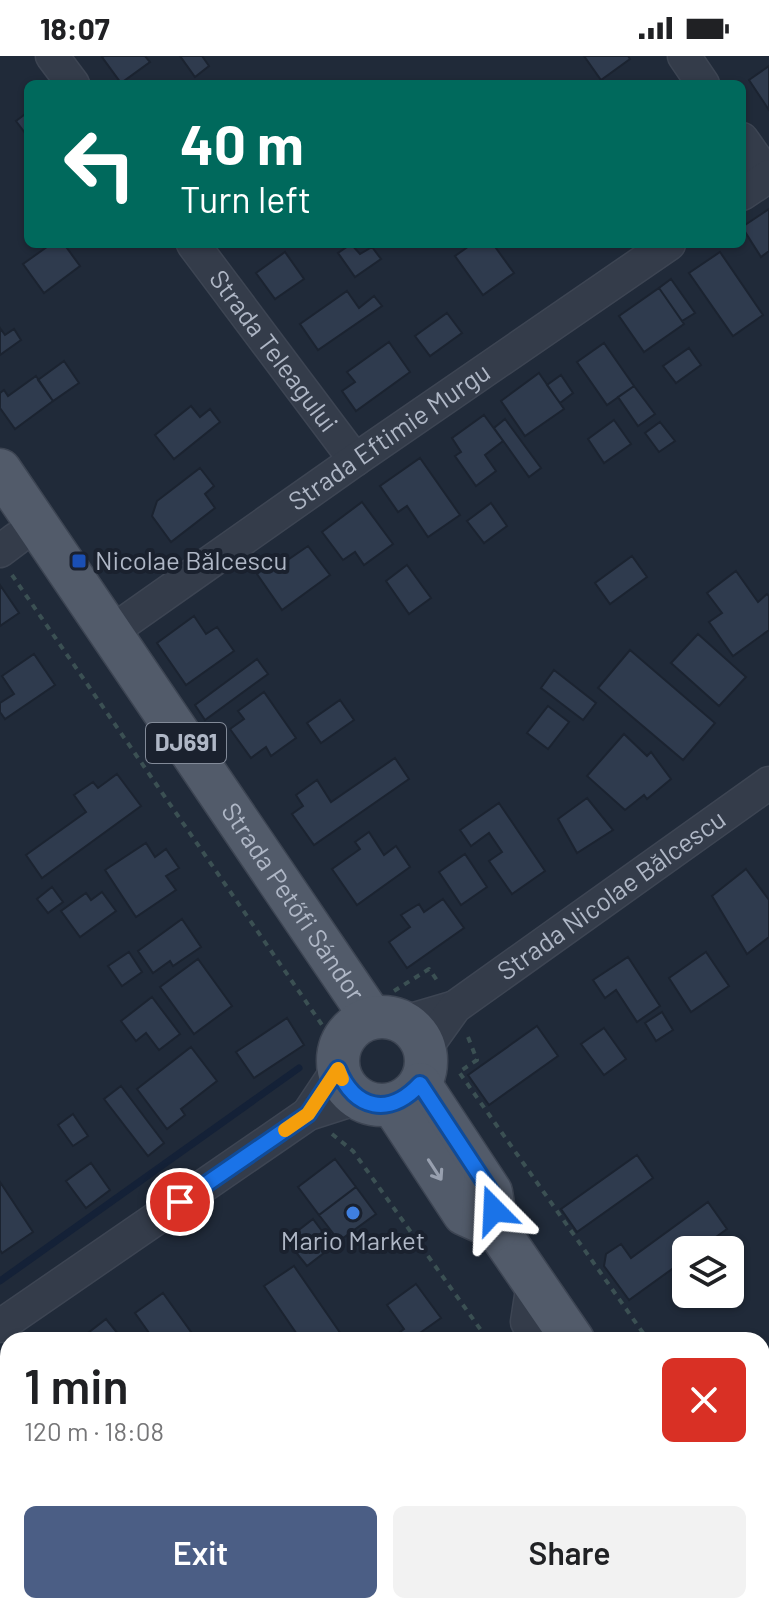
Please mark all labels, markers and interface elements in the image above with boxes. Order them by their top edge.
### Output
text: 18:07 [40,10,110,46]
text: 40 m [180,109,304,176]
icon: left [48,112,152,216]
text: Turn left [180,177,311,220]
street label: Strada Teleagului [204,263,345,437]
street label: Strada Eftimie Murgu [282,355,495,516]
place label: Nicolae Bălcescu [95,544,288,575]
marker: Nicolae Bălcescu [70,552,88,570]
road number: DJ691 [146,723,226,763]
street label: Strada Petőfi Sándor [216,796,373,1007]
street label: Strada Nicolae Bălcescu [491,802,731,986]
one-way arrow [426,1158,443,1180]
pin [146,1168,214,1236]
position arrow [452,1168,536,1252]
icon: arrive [158,1180,202,1224]
marker: Mario Market [344,1204,362,1222]
place label: Mario Market [281,1224,425,1255]
map controls [672,1236,744,1308]
button: layers [672,1236,744,1308]
text: 1 min [24,1356,129,1414]
button: close [662,1358,746,1442]
text: 120 m · 18:08 [24,1415,164,1446]
button: Exit [24,1506,377,1598]
button: Share [393,1506,746,1598]

